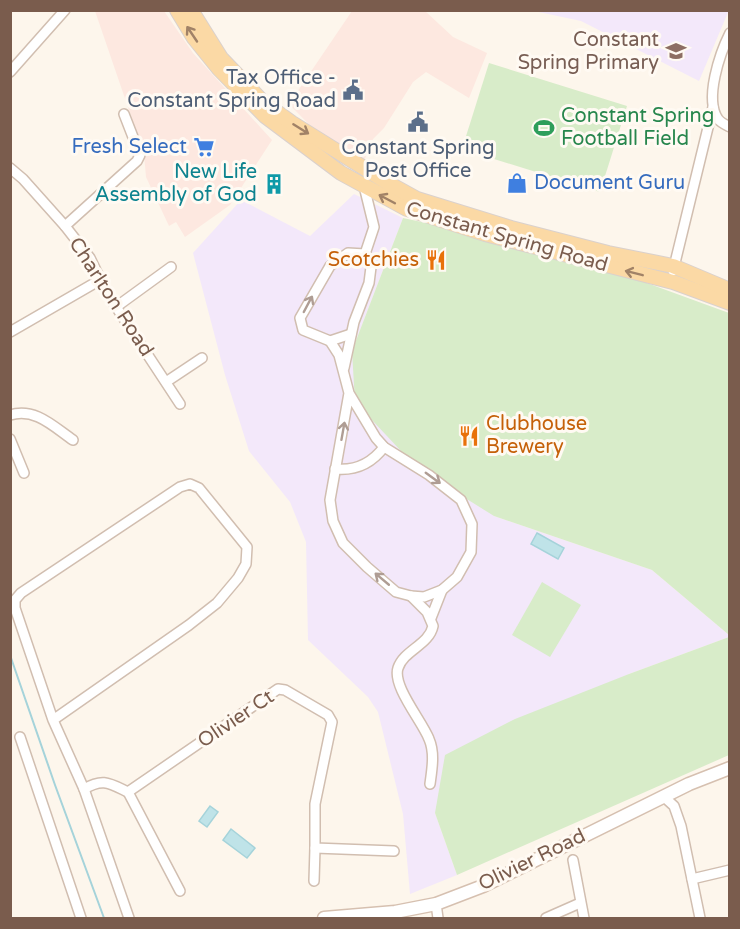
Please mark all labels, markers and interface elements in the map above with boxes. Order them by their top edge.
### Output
one-way arrow [186,26,198,43]
place label: Constant Spring Primary [518,28,659,75]
school or university icon: Constant Spring Primary [664,39,688,63]
place label: Tax Office - Constant Spring Road [127,66,336,113]
public building icon: Tax Office - Constant Spring Road [341,78,365,102]
place label: Constant Spring Football Field [561,104,714,151]
public building icon: Constant Spring Post Office [406,110,430,134]
sports icon: Constant Spring Football Field [532,116,556,140]
one-way arrow [293,122,310,135]
place label: Fresh Select [71,135,187,159]
supermarket icon: Fresh Select [192,135,216,159]
place label: Constant Spring Post Office [341,136,495,183]
place label: New Life Assembly of God [95,160,257,207]
shop icon: Document Guru [505,171,529,195]
place label: Document Guru [534,171,685,195]
building icon: New Life Assembly of God [262,172,286,196]
one-way arrow [379,193,397,204]
street label: Constant Spring Road [403,197,611,277]
street label: Charlton Road [64,233,158,361]
place label: Scotchies [328,248,419,272]
restaurant icon: Scotchies [424,248,448,272]
one-way arrow [625,266,644,278]
one-way arrow [302,296,314,314]
place label: Clubhouse Brewery [486,412,587,459]
one-way arrow [338,422,349,441]
restaurant icon: Clubhouse Brewery [457,424,481,448]
one-way arrow [424,472,440,485]
one-way arrow [374,573,390,586]
street label: Olivier Ct [193,685,279,753]
street label: Olivier Road [475,824,589,896]

